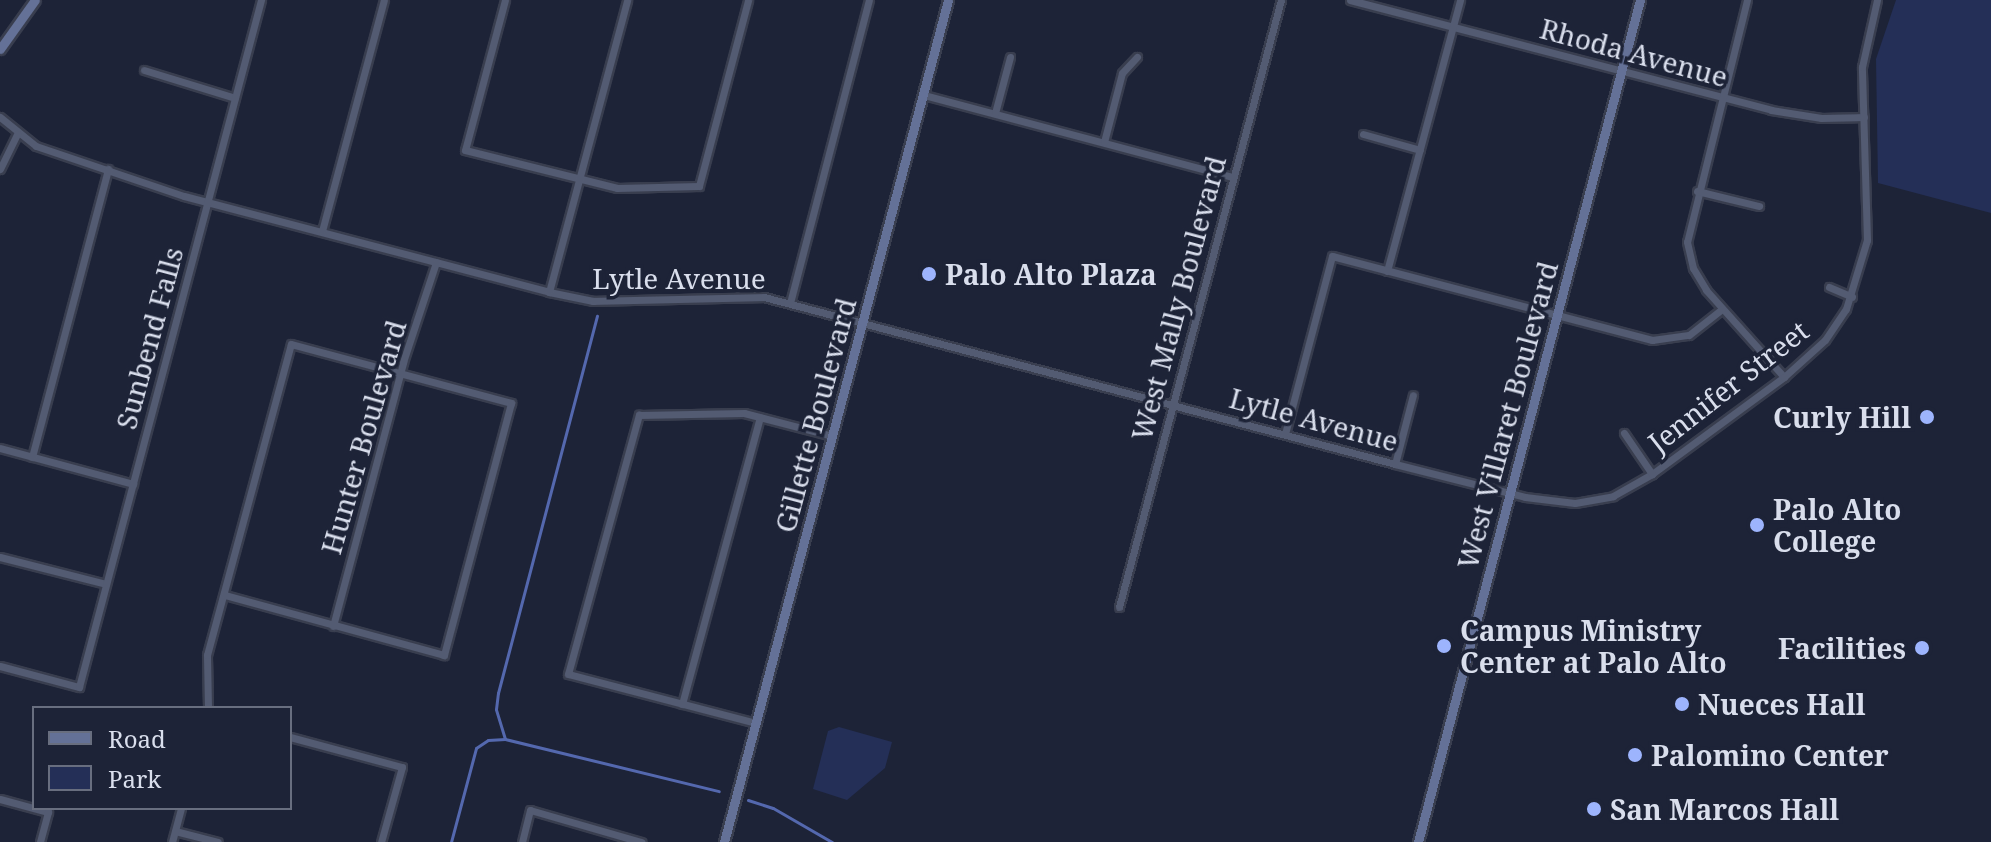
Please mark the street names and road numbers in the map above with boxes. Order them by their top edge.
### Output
street label: Rhoda Avenue [1537,11,1731,93]
street label: West Mally Boulevard [1124,152,1232,444]
street label: Sunbend Falls [109,243,189,433]
street label: West Villaret Boulevard [1450,258,1564,572]
street label: Lytle Avenue [592,261,766,295]
street label: Gillette Boulevard [768,294,862,536]
street label: Jennifer Street [1641,313,1815,459]
street label: Hunter Boulevard [314,316,412,558]
street label: Lytle Avenue [1226,380,1402,458]

